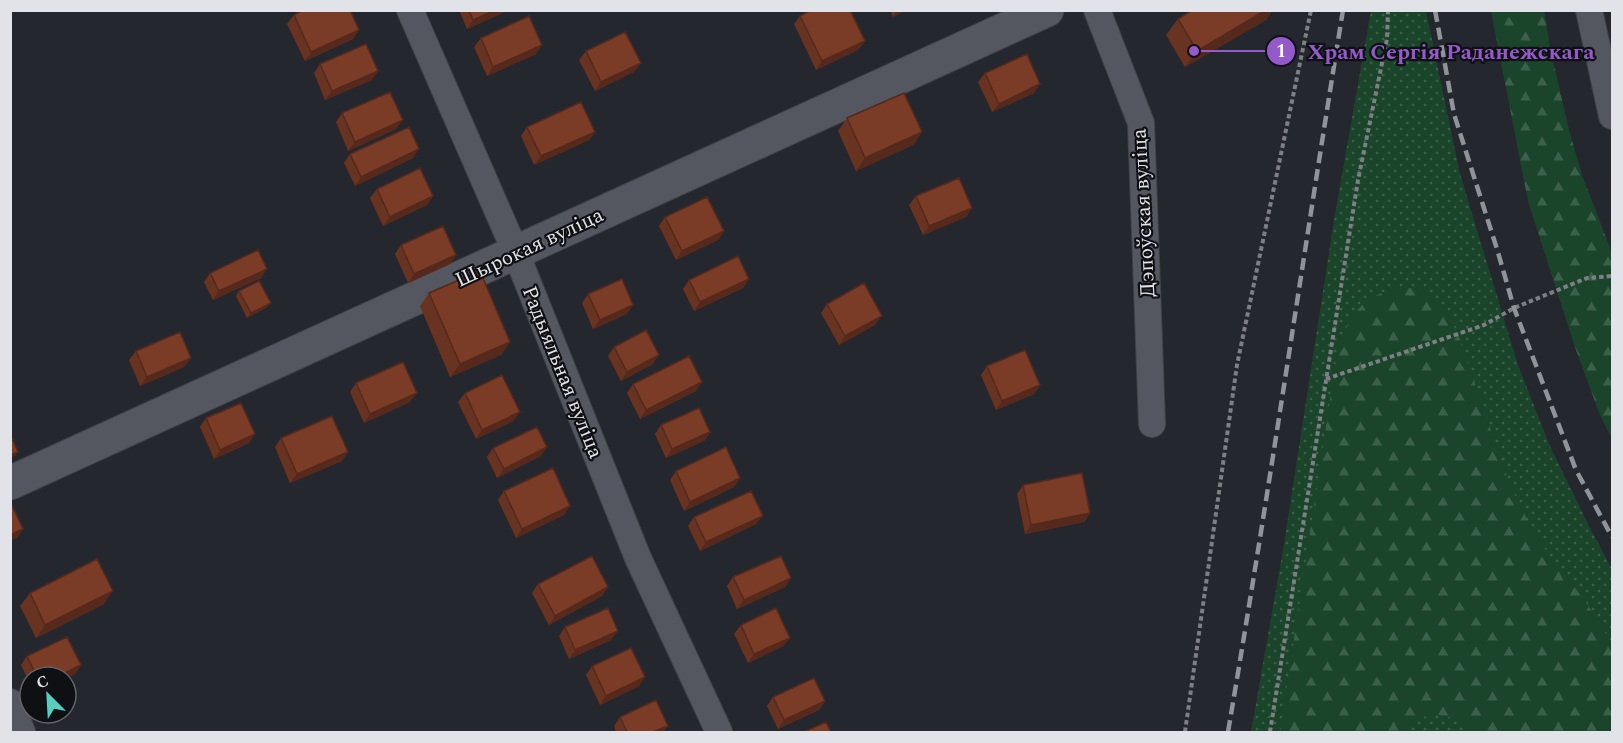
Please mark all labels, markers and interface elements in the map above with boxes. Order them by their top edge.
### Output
callout: Храм Сергія Раданежскага [1266,31,1607,71]
text: Храм Сергія Раданежскага [1308,36,1595,69]
text: 1 [1276,38,1286,65]
street label: Дэпоўская вуліца [1124,127,1164,298]
street label: Шырокая вуліца [450,199,610,296]
street label: Радыяльная вуліца [513,281,612,464]
north arrow [18,665,78,725]
text: С [32,669,52,695]

